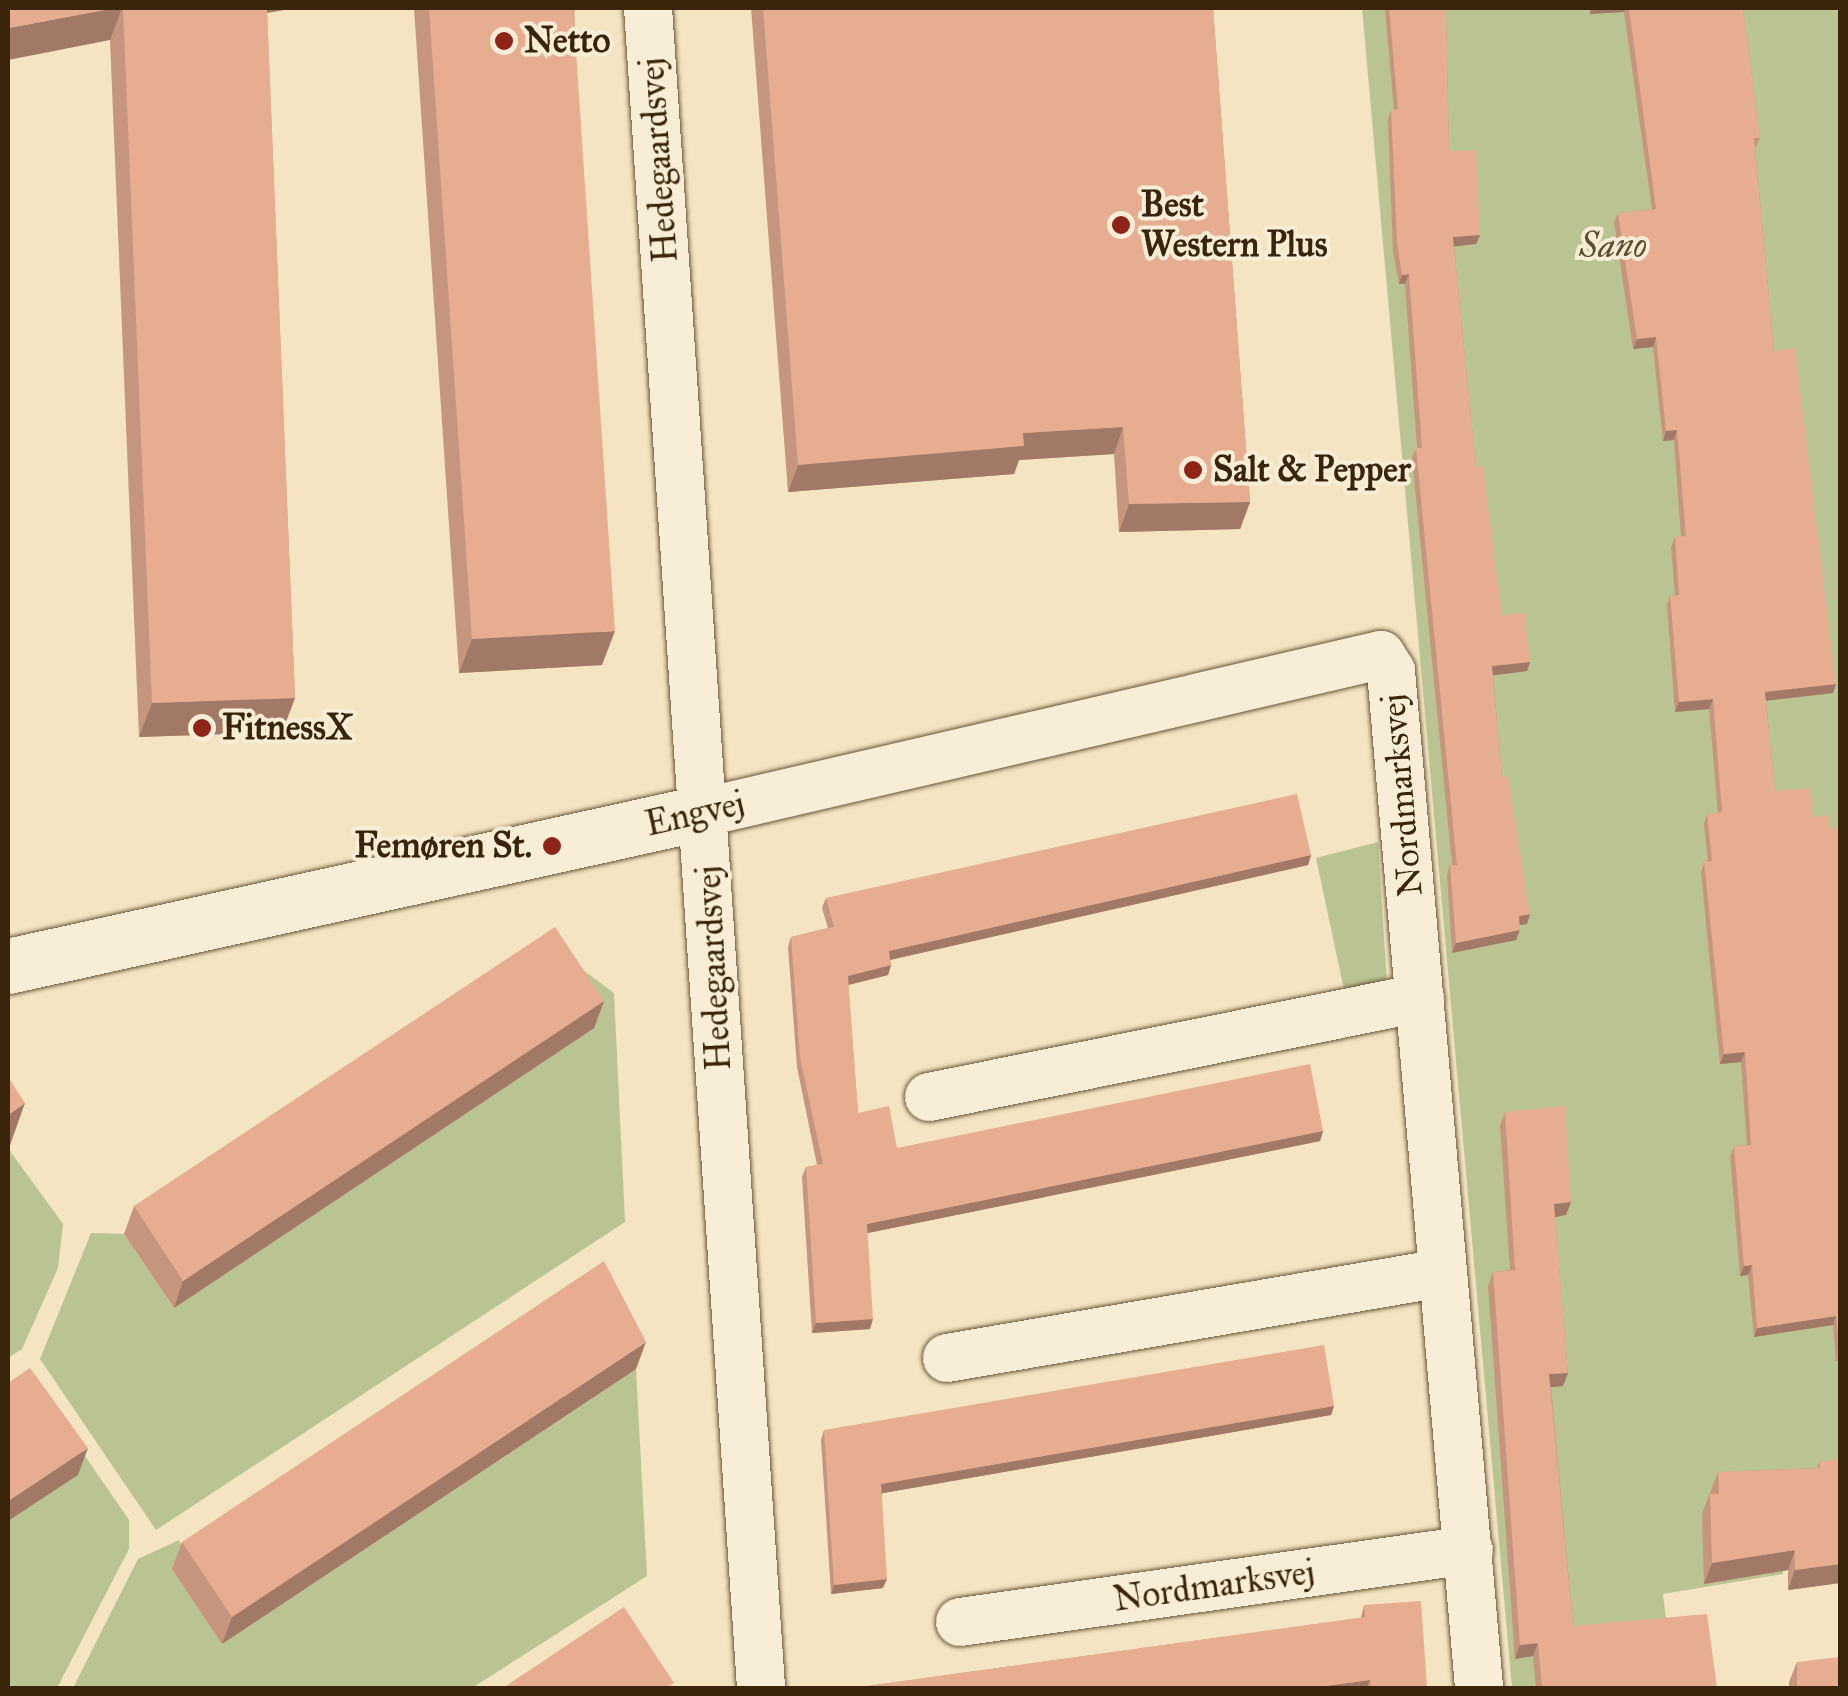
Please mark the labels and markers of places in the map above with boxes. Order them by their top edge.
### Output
place label: Netto [524,20,610,62]
marker: Netto [493,30,515,52]
place label: Best Western Plus [1141,184,1327,266]
marker: Best Western Plus [1110,214,1132,236]
place label: Salt & Pepper [1213,449,1411,491]
marker: Salt & Pepper [1182,459,1204,481]
place label: FitnessX [222,707,353,749]
marker: FitnessX [191,717,213,739]
place label: Femøren St. [355,825,532,867]
marker: Femøren St. [541,835,563,857]

